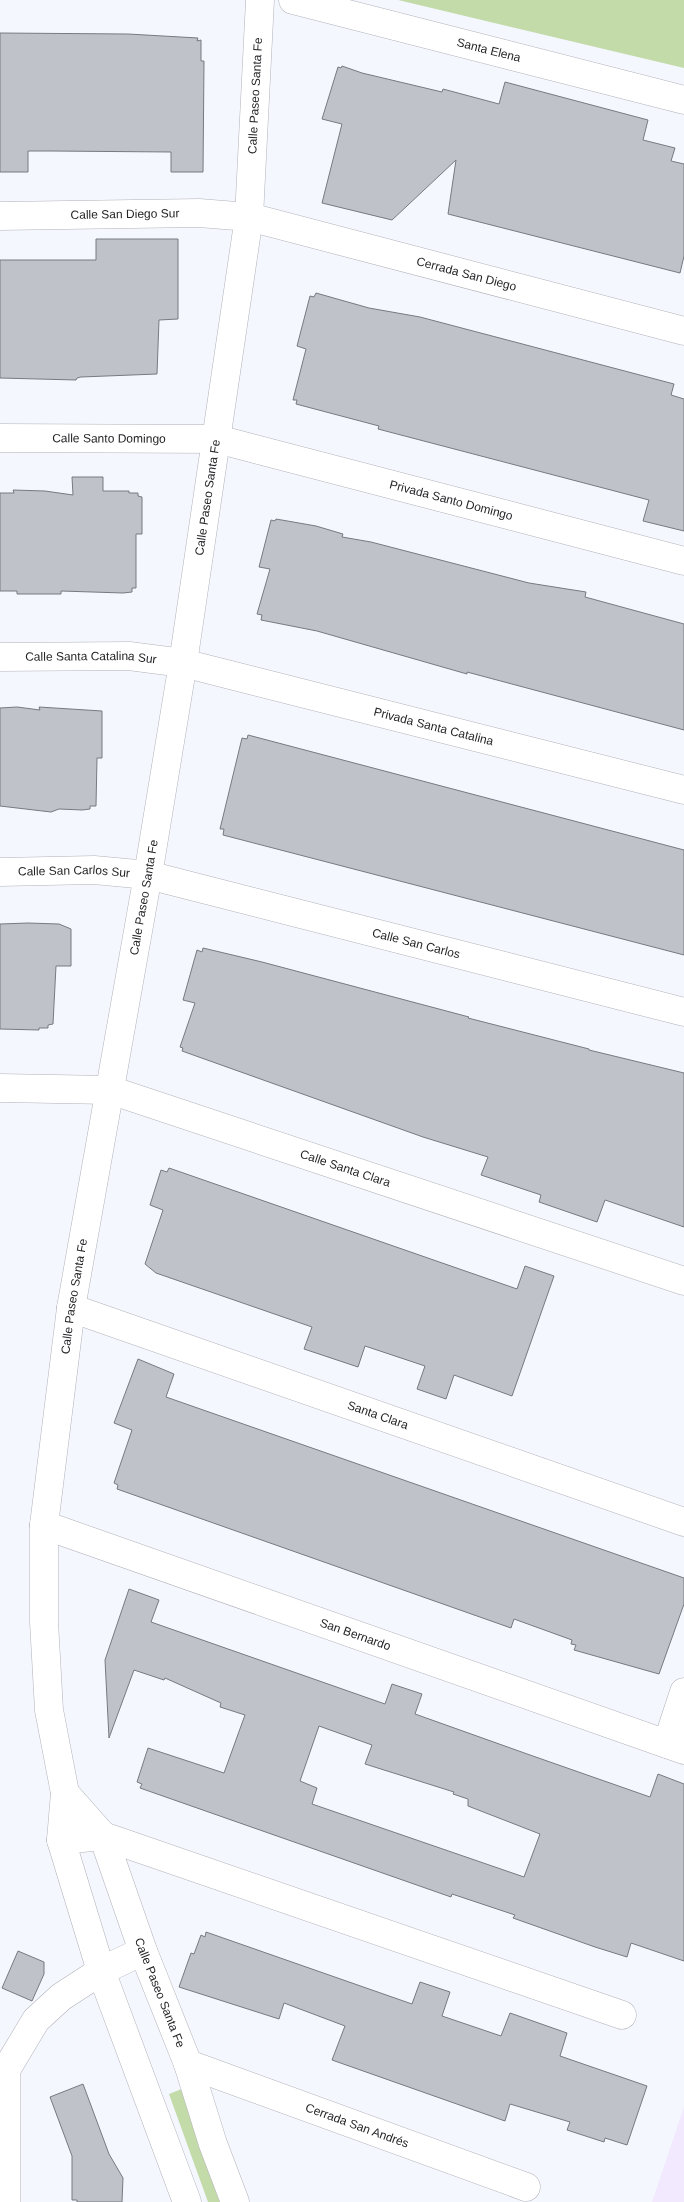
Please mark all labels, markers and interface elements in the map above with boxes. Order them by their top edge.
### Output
street label: Santa Elena [455,35,522,65]
street label: Calle Paseo Santa Fe [245,37,265,154]
street label: Calle San Diego Sur [70,206,180,222]
street label: Cerrada San Diego [415,254,518,294]
street label: Calle Santo Domingo [52,431,166,446]
street label: Calle Paseo Santa Fe [192,438,223,556]
street label: Privada Santo Domingo [388,477,515,523]
street label: Calle Santa Catalina Sur [25,649,157,667]
street label: Privada Santa Catalina [372,705,495,748]
street label: Calle Paseo Santa Fe [127,838,161,956]
street label: Calle San Carlos Sur [18,863,131,880]
street label: Calle San Carlos [371,926,462,961]
street label: Calle Santa Clara [298,1147,393,1190]
street label: Calle Paseo Santa Fe [58,1237,90,1355]
street label: Santa Clara [346,1398,410,1432]
street label: San Bernardo [318,1616,393,1653]
street label: Calle Paseo Santa Fe [132,1936,188,2050]
street label: Cerrada San Andrés [304,2100,411,2151]

